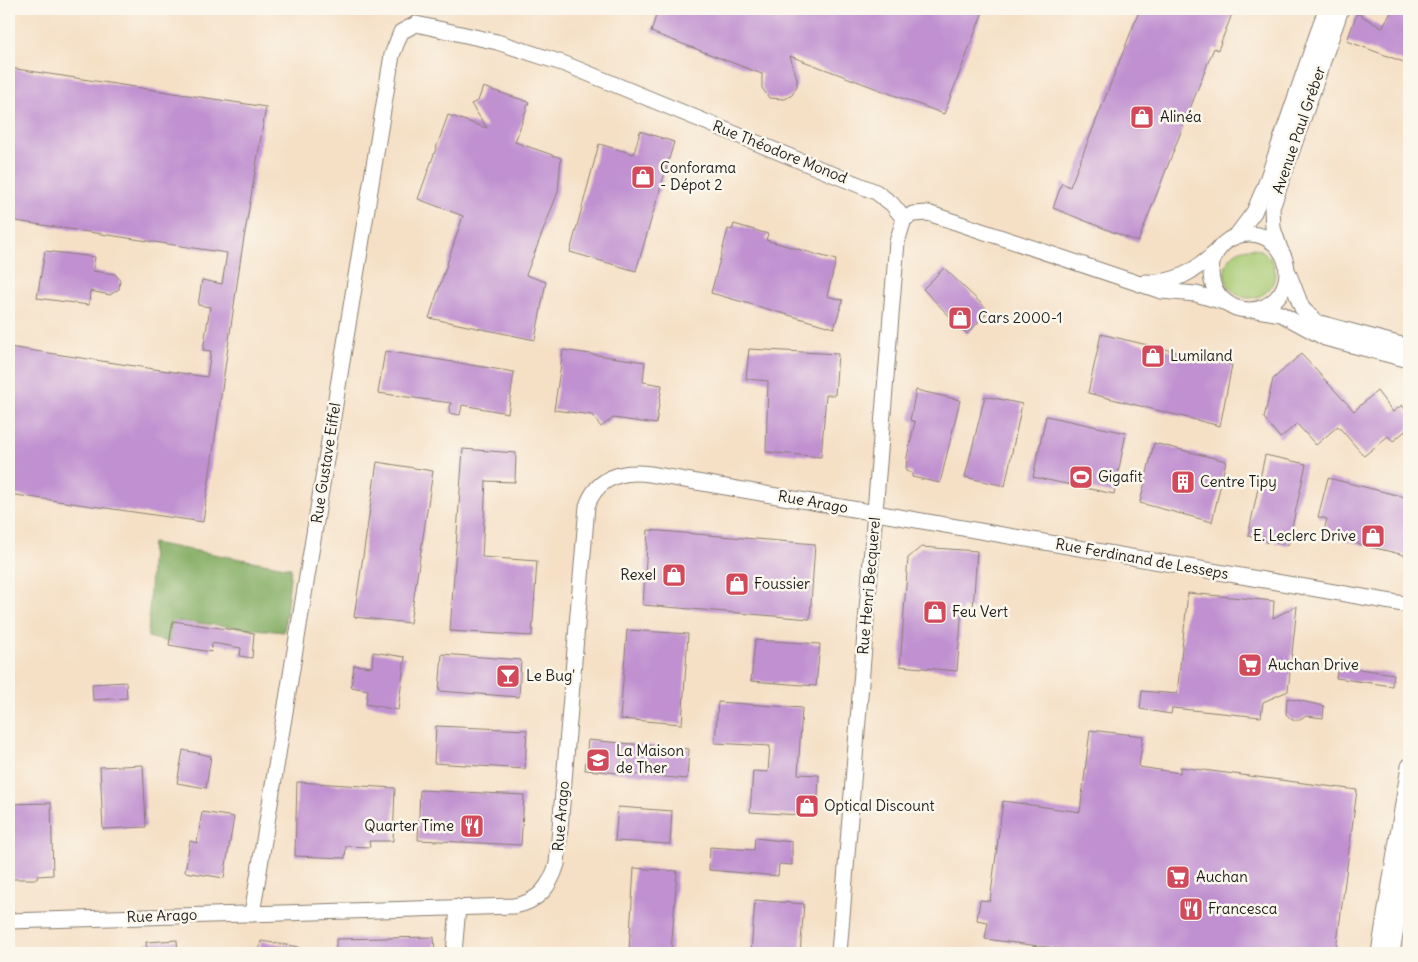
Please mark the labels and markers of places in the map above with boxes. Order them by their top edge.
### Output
shop icon: Alinéa [1129,104,1155,130]
place label: Alinéa [1160,107,1202,126]
place label: Conforama - Dépot 2 [660,158,737,194]
shop icon: Conforama - Dépot 2 [630,164,656,190]
shop icon: Cars 2000-1 [947,305,973,331]
place label: Cars 2000-1 [978,308,1062,327]
shop icon: Lumiland [1140,343,1166,369]
place label: Lumiland [1170,346,1233,365]
sports icon: Gigafit [1068,464,1094,490]
place label: Gigafit [1098,467,1142,486]
building icon: Centre Tipy [1170,469,1196,495]
place label: Centre Tipy [1200,472,1277,491]
shop icon: E. Leclerc Drive [1360,523,1386,549]
place label: E. Leclerc Drive [1253,526,1356,545]
shop icon: Rexel [661,562,687,588]
place label: Rexel [620,565,656,584]
shop icon: Foussier [724,571,750,597]
place label: Foussier [754,574,810,593]
shop icon: Feu Vert [922,599,948,625]
place label: Feu Vert [952,602,1008,621]
supermarket icon: Auchan Drive [1237,652,1263,678]
place label: Auchan Drive [1268,655,1359,674]
bar icon: Le Bug' [495,663,521,689]
place label: Le Bug' [526,666,575,685]
place label: La Maison de Ther [616,741,684,777]
school or university icon: La Maison de Ther [585,747,611,773]
shop icon: Optical Discount [794,793,820,819]
place label: Optical Discount [824,796,935,815]
restaurant icon: Quarter Time [459,813,485,839]
place label: Quarter Time [364,816,454,835]
supermarket icon: Auchan [1165,864,1191,890]
place label: Auchan [1196,867,1248,886]
restaurant icon: Francesca [1178,896,1204,922]
place label: Francesca [1208,899,1278,918]

